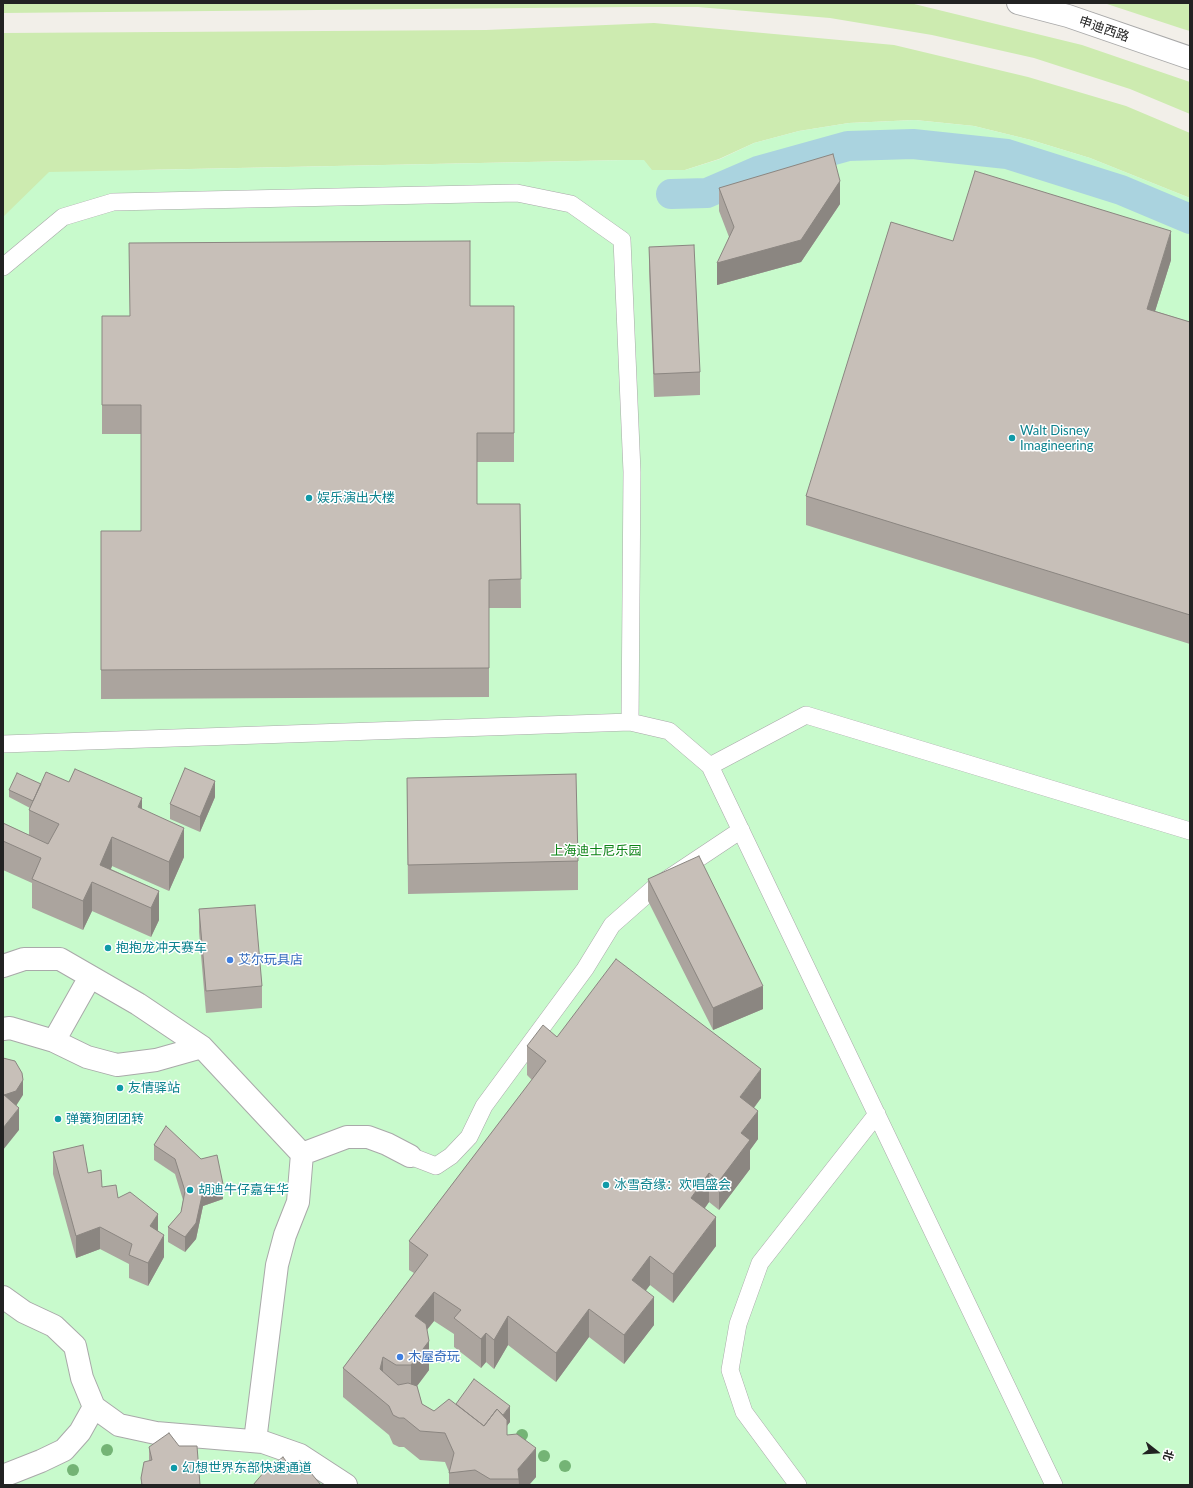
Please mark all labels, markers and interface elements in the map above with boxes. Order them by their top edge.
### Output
street label: 申迪西路 [1077,13,1131,45]
place label: Walt Disney Imagineering [1020,423,1093,454]
marker: Walt Disney Imagineering [1007,433,1017,443]
place label: 娱乐演出大楼 [317,490,395,506]
marker: 娱乐演出大楼 [304,493,314,503]
park label: 上海迪士尼乐园 [551,843,641,859]
place label: 抱抱龙冲天赛车 [116,940,207,956]
marker: 抱抱龙冲天赛车 [103,943,113,953]
place label: 艾尔玩具店 [238,952,303,968]
marker: 艾尔玩具店 [225,955,235,965]
place label: 友情驿站 [128,1080,180,1096]
marker: 友情驿站 [115,1083,125,1093]
place label: 弹簧狗团团转 [66,1111,144,1127]
marker: 弹簧狗团团转 [53,1114,63,1124]
place label: 冰雪奇缘：欢唱盛会 [614,1177,731,1193]
marker: 冰雪奇缘：欢唱盛会 [601,1180,611,1190]
place label: 胡迪牛仔嘉年华 [198,1182,289,1198]
marker: 胡迪牛仔嘉年华 [185,1185,195,1195]
place label: 木屋奇玩 [408,1349,460,1365]
marker: 木屋奇玩 [395,1352,405,1362]
north arrow [1137,1432,1177,1472]
text: 北 [1161,1448,1177,1463]
place label: 幻想世界东部快速通道 [182,1460,312,1476]
marker: 幻想世界东部快速通道 [169,1463,179,1473]

